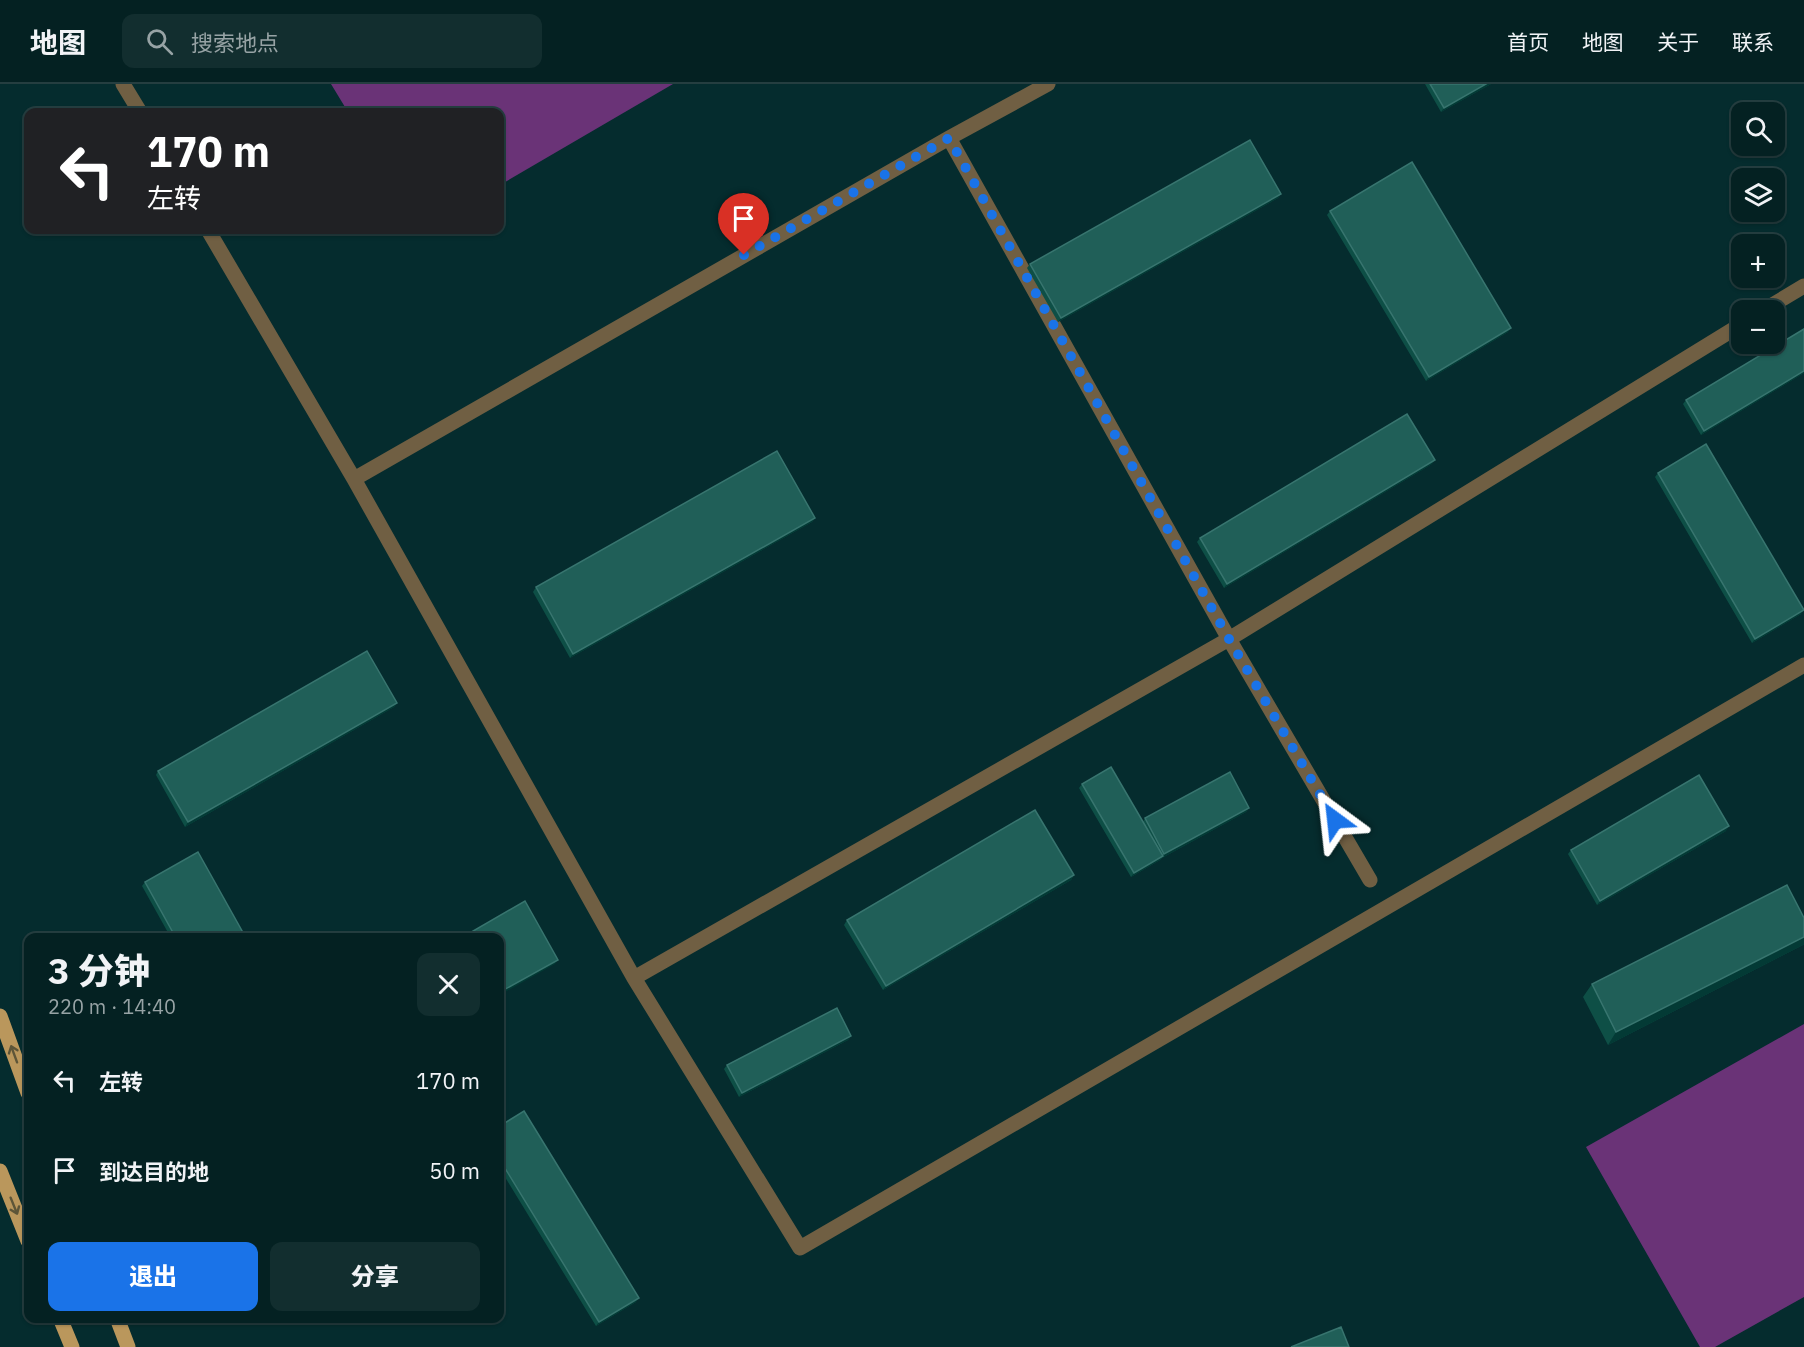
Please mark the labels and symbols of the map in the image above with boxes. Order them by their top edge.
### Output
pin [718,193,769,255]
position arrow [1303,788,1367,852]
one-way arrow [8,1045,19,1064]
one-way arrow [9,1196,20,1215]

